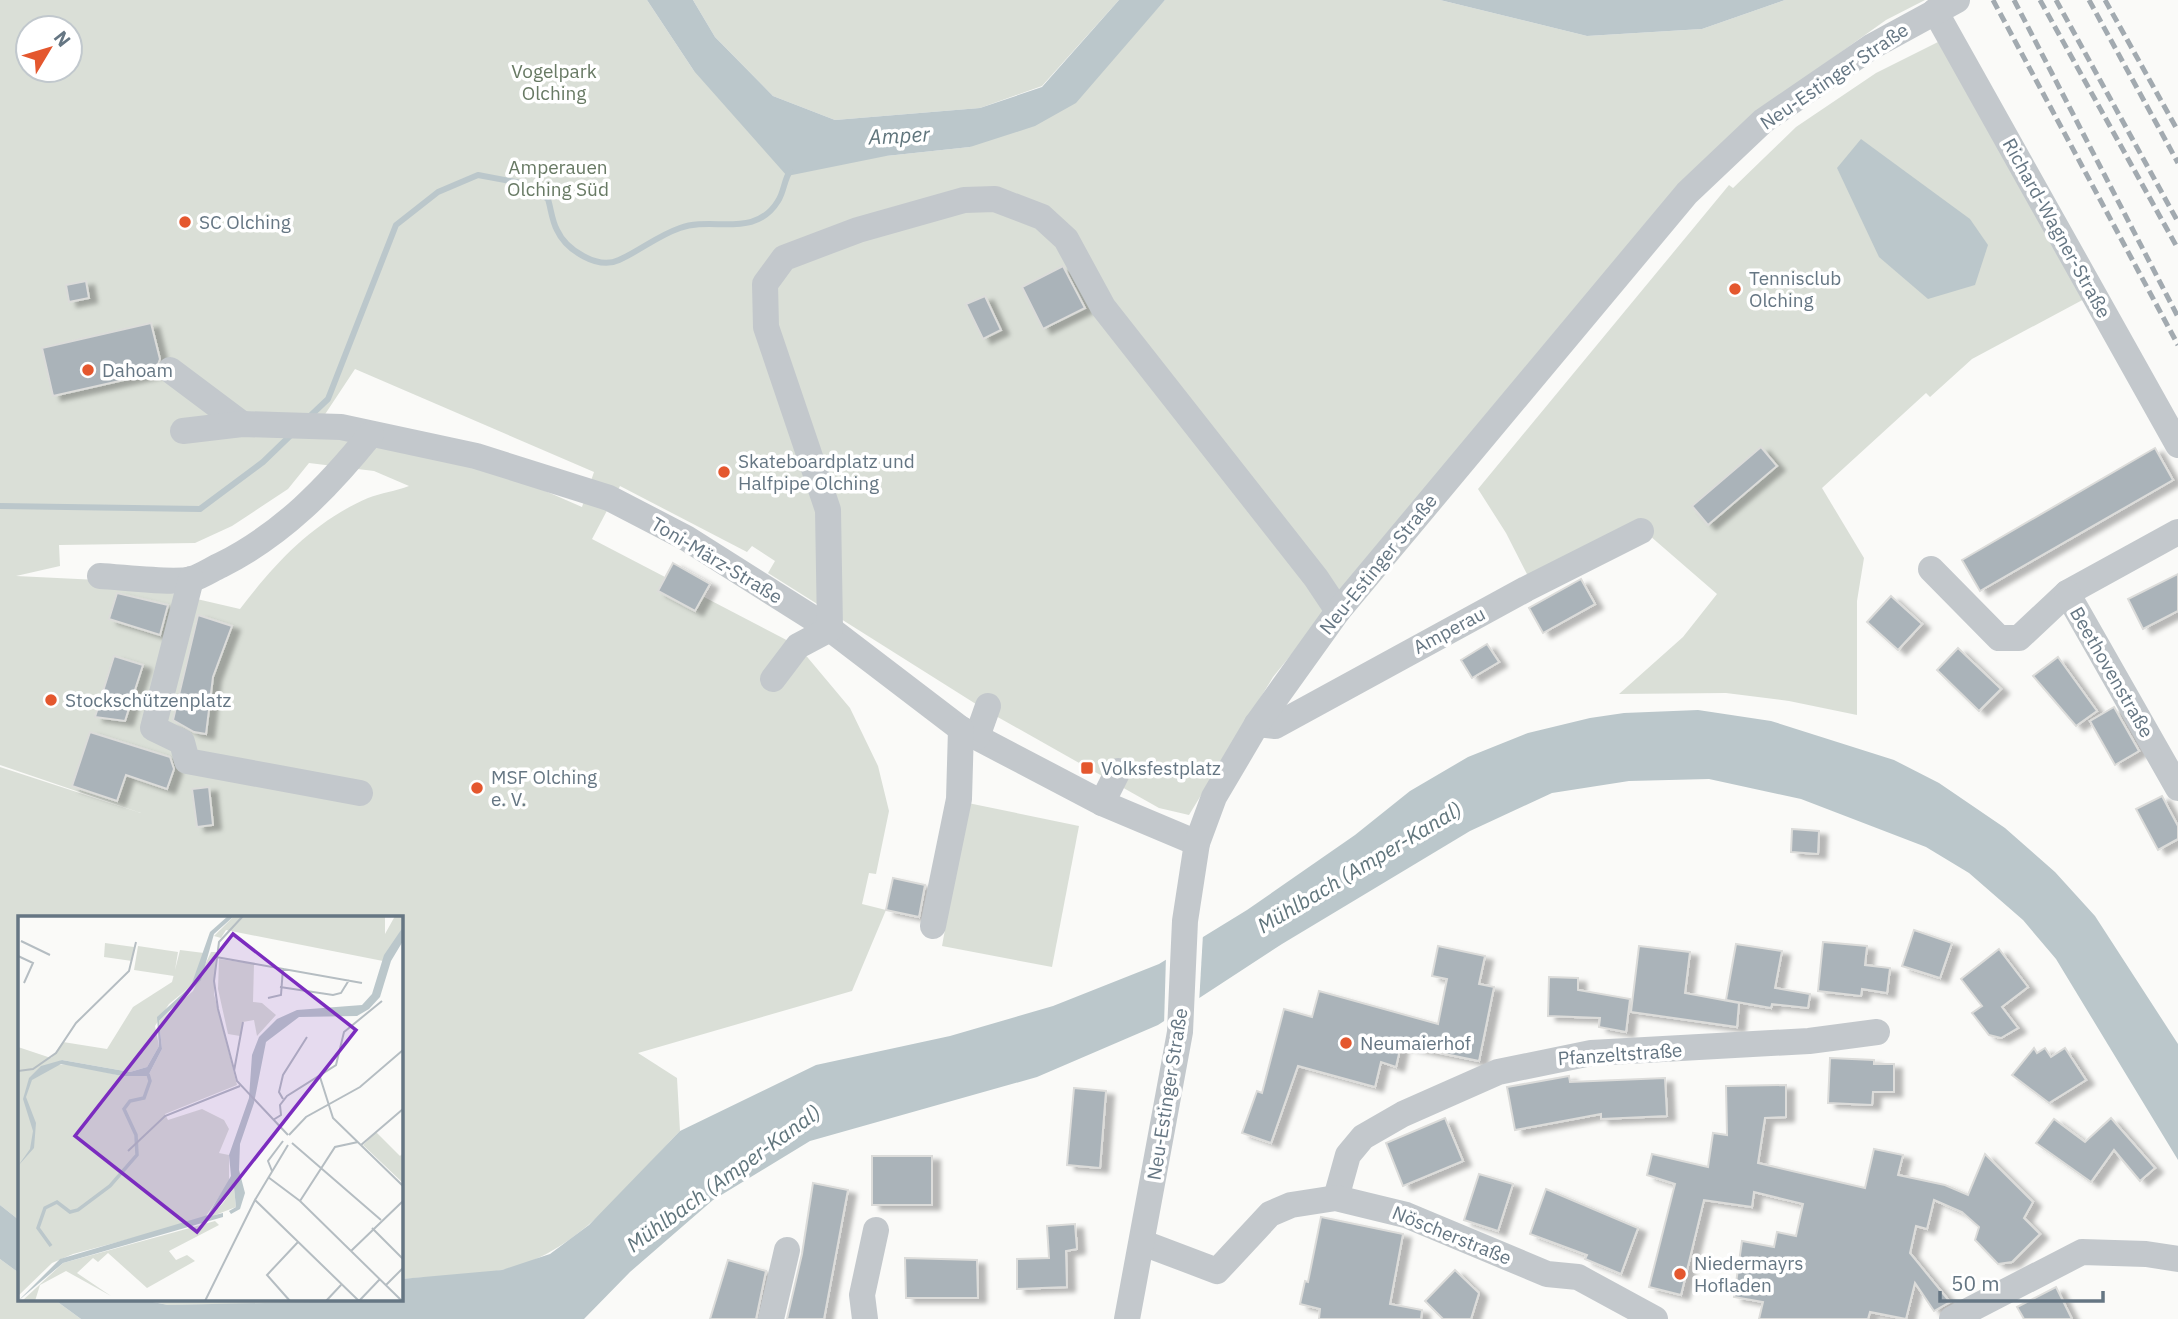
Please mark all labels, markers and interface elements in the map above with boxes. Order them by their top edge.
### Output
north arrow [14,14,84,84]
street label: Neu-Estinger Straße [1755,17,1913,135]
text: N [49,26,76,51]
park label: Vogelpark Olching [511,59,597,105]
water label: Amper [867,119,932,151]
street label: Richard-Wagner-Straße [1998,134,2116,322]
park label: Amperauen Olching Süd [507,155,609,201]
place label: SC Olching [199,210,291,234]
marker: SC Olching [177,214,193,230]
place label: Tennisclub Olching [1749,266,1841,312]
marker: Tennisclub Olching [1727,281,1743,297]
place label: Dahoam [102,358,173,382]
marker: Dahoam [80,362,96,378]
place label: Skateboardplatz und Halfpipe Olching [738,449,915,495]
marker: Skateboardplatz und Halfpipe Olching [716,464,732,480]
street label: Neu-Estinger Straße [1314,489,1442,639]
street label: Toni-März-Straße [647,511,787,609]
street label: Amperau [1409,601,1489,659]
street label: Beethovenstraße [2065,602,2159,742]
place label: Stockschützenplatz [65,688,232,712]
marker: Stockschützenplatz [43,692,59,708]
place label: Volksfestplatz [1101,756,1221,780]
marker: Volksfestplatz [1079,760,1095,776]
place label: MSF Olching e. V. [491,765,597,811]
marker: MSF Olching e. V. [469,780,485,796]
water label: Mühlbach (Amper-Kanal) [1252,795,1466,939]
inset map [18,916,402,1302]
street label: Neu-Estinger Straße [1142,1006,1192,1182]
place label: Neumaierhof [1360,1031,1471,1055]
marker: Neumaierhof [1338,1035,1354,1051]
street label: Pfanzeltstraße [1557,1038,1683,1070]
water label: Mühlbach (Amper-Kanal) [620,1098,826,1258]
street label: Nöscherstraße [1389,1200,1515,1270]
place label: Niedermayrs Hofladen [1694,1251,1803,1297]
scale bar [1940,1260,2103,1304]
marker: Niedermayrs Hofladen [1672,1266,1688,1282]
text: 50 m [1951,1269,2000,1297]

